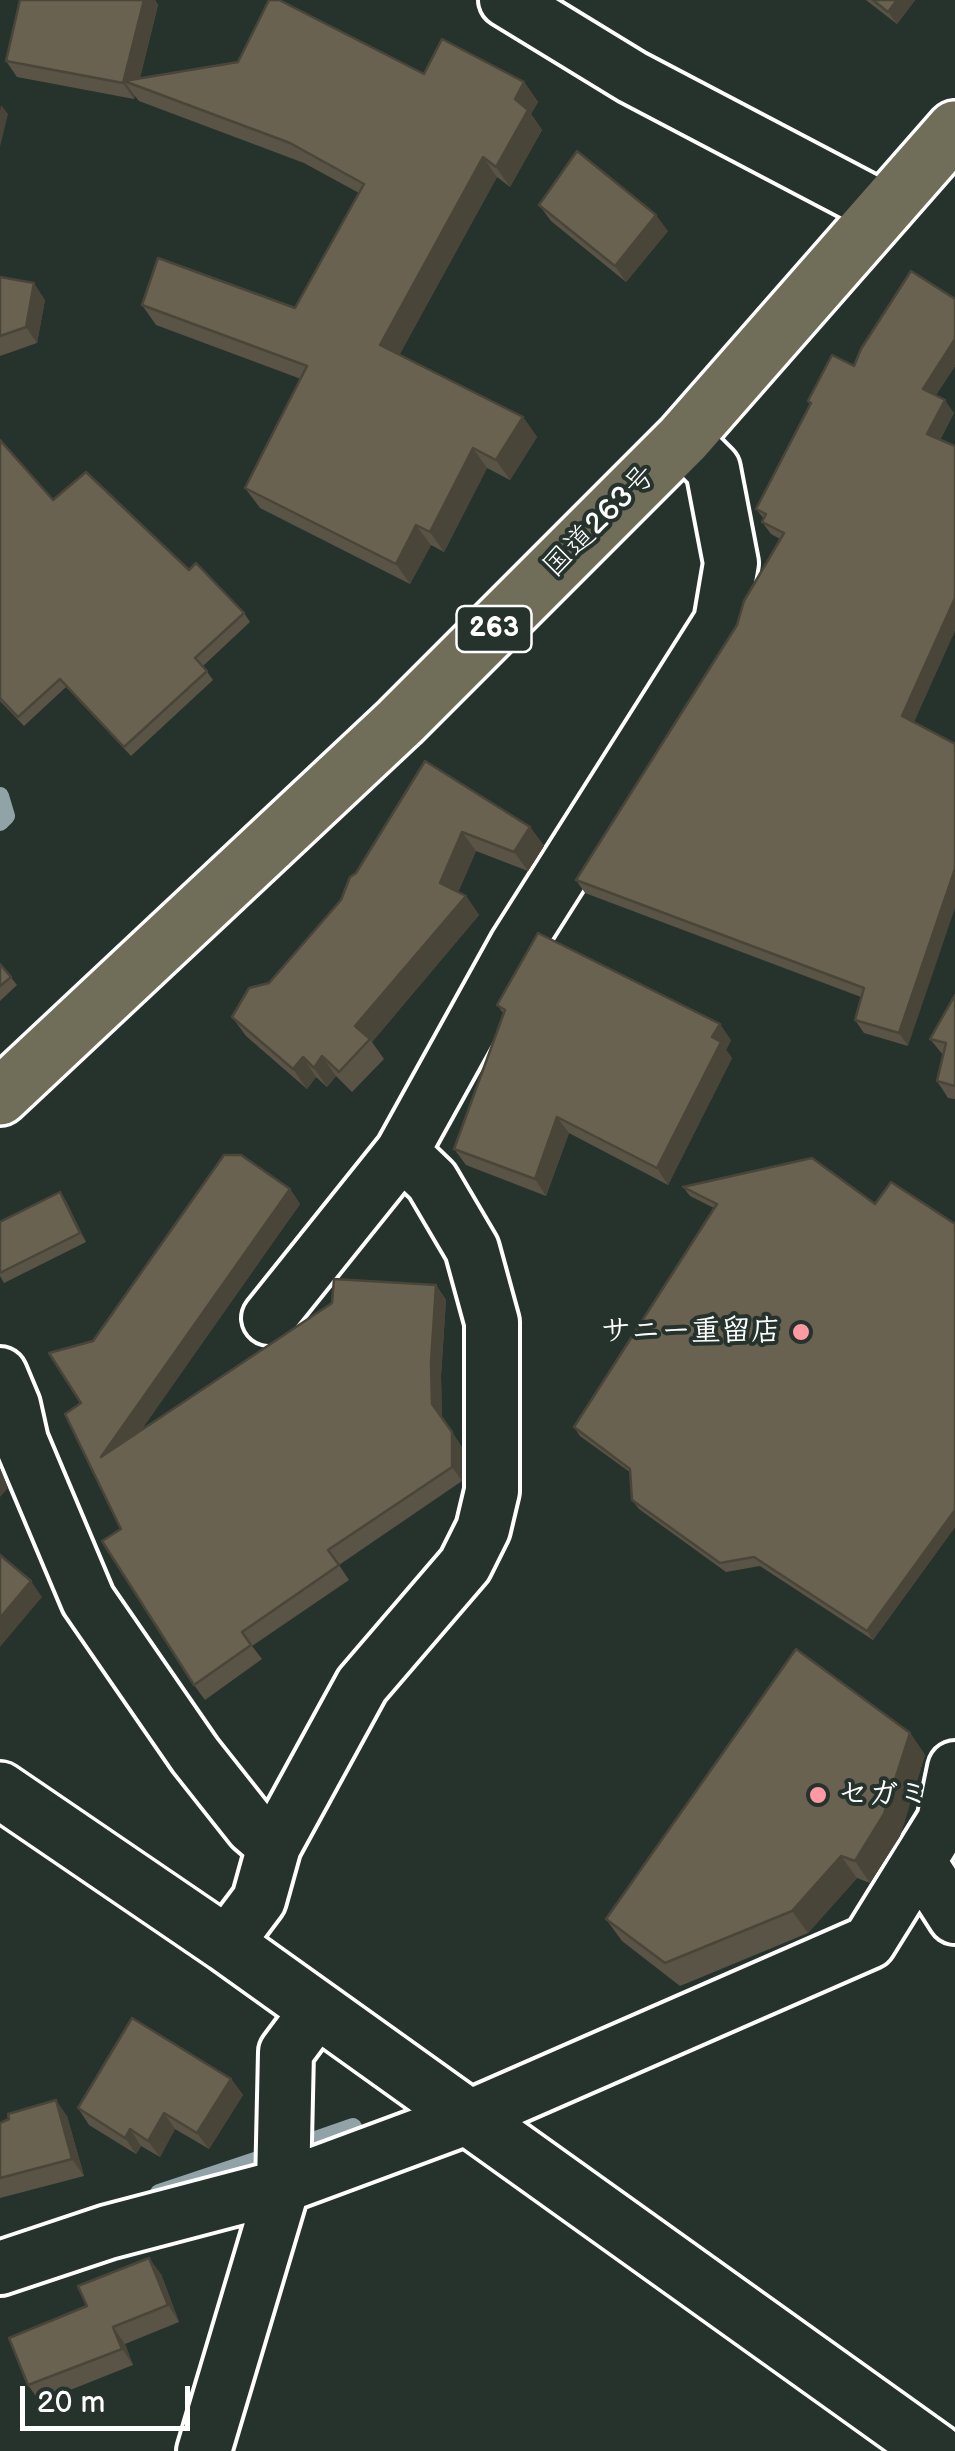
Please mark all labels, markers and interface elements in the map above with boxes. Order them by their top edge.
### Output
street label: 国道263号 [536,458,664,586]
road number: 263 [456,606,532,652]
place label: サニー重留店 [601,1314,781,1350]
marker: サニー重留店 [790,1321,812,1343]
place label: セガミ [838,1777,928,1813]
marker: セガミ [807,1784,829,1806]
scale bar [25,2366,195,2428]
text: 20 m [37,2385,105,2421]

